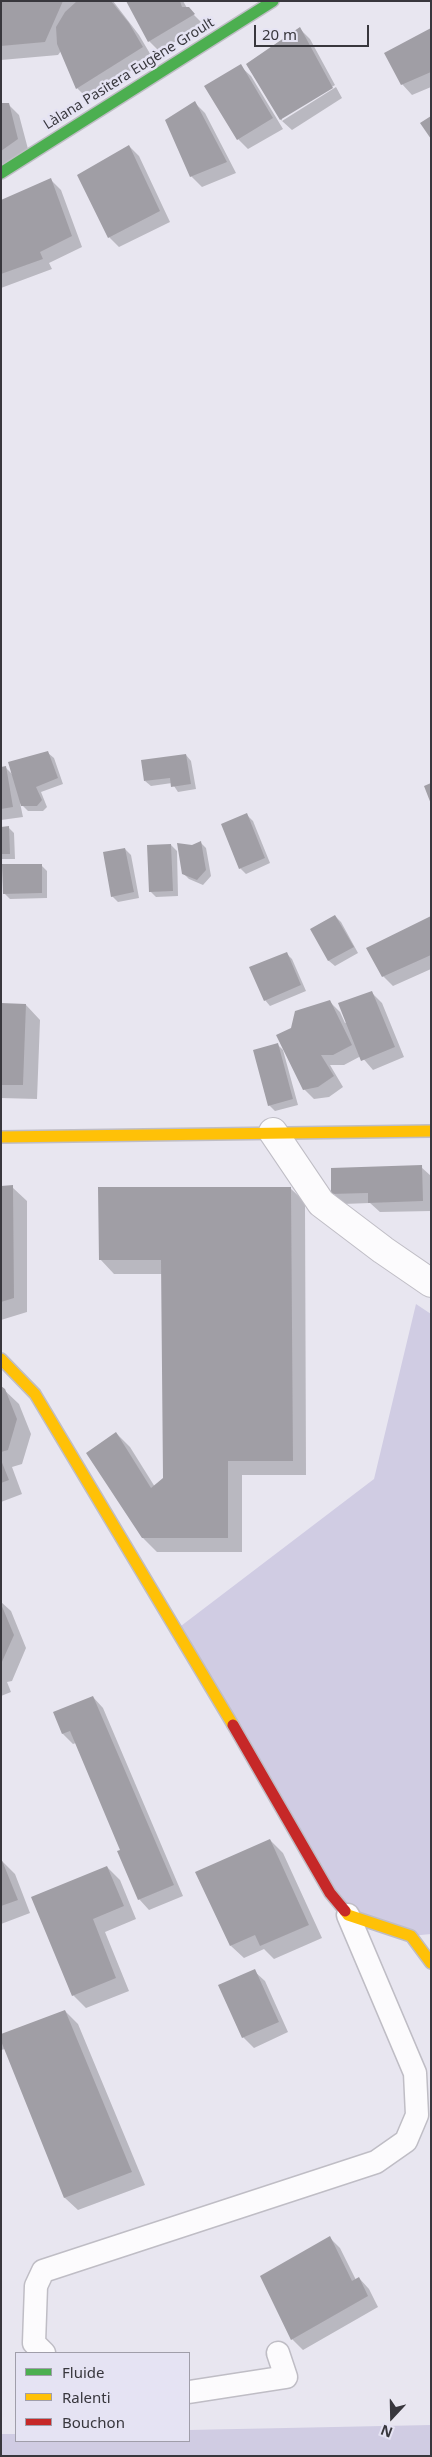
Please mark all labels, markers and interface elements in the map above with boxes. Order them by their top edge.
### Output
street label: Làlana Pasitera Eugène Groult [41,14,217,134]
scale bar [257,15,372,47]
text: 20 m [262,24,297,44]
legend [15,2352,190,2442]
text: Fluide [62,2362,104,2382]
text: Ralenti [62,2387,111,2407]
north arrow [367,2392,417,2442]
text: Bouchon [62,2412,125,2432]
text: N [378,2421,395,2442]

